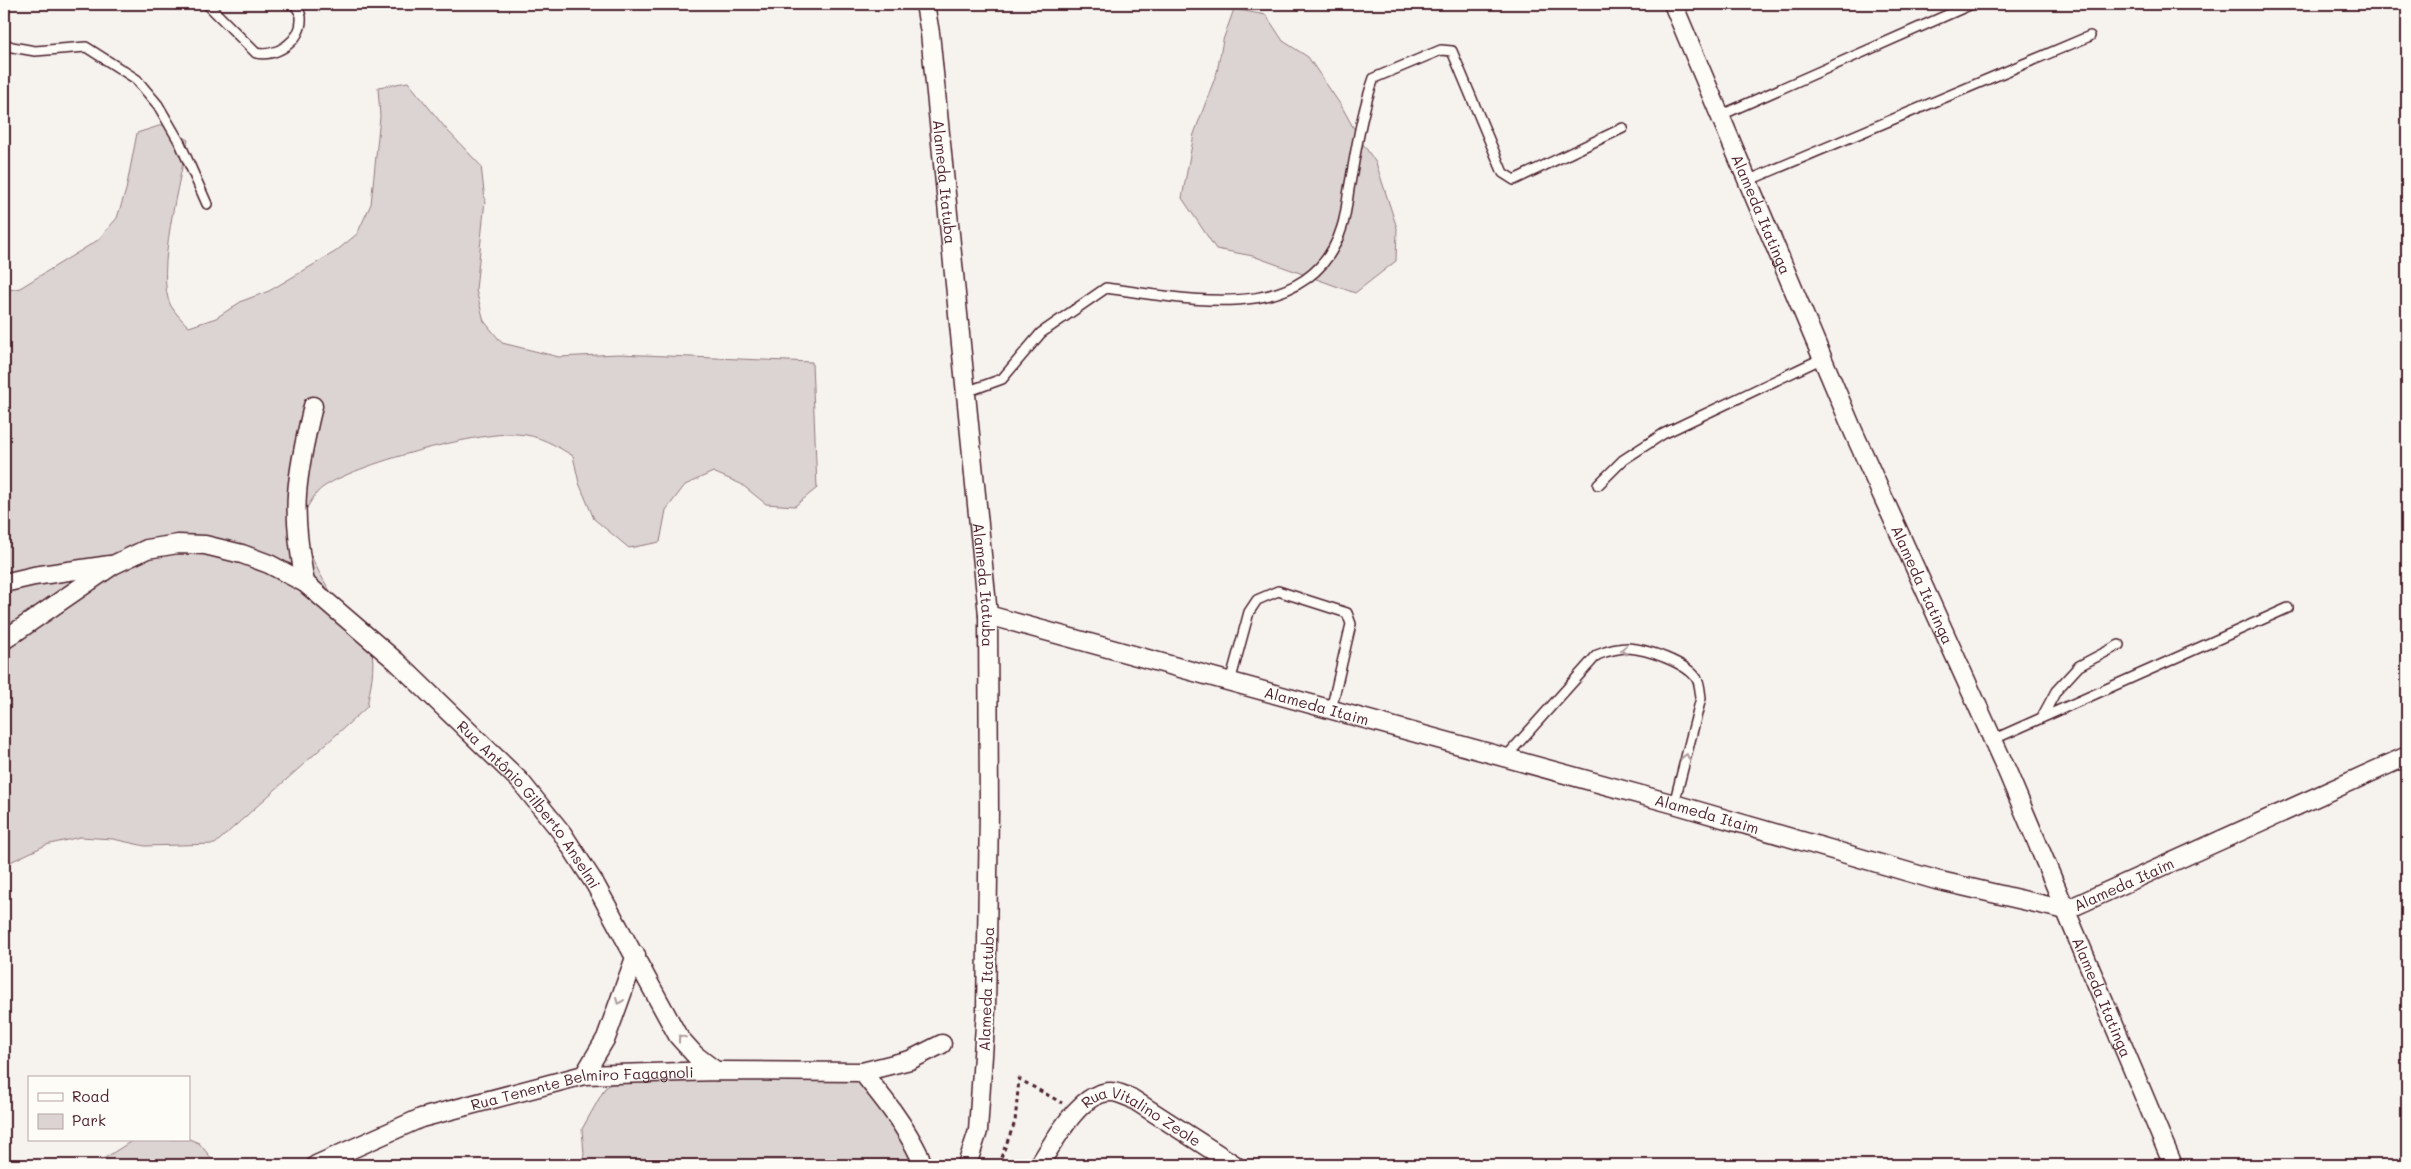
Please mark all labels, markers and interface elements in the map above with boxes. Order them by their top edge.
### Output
street label: Alameda Itatuba [929,119,961,245]
street label: Alameda Itatinga [1727,151,1796,277]
street label: Alameda Itatuba [969,522,998,647]
street label: Alameda Itatinga [1887,522,1958,647]
one-way arrow [1619,644,1627,655]
street label: Alameda Itaim [1262,682,1371,730]
street label: Rua Antônio Gilberto Anselmi [453,716,605,892]
one-way arrow [1680,753,1691,762]
street label: Alameda Itaim [1653,789,1762,838]
street label: Alameda Itaim [2070,853,2177,915]
street label: Alameda Itatuba [974,926,998,1052]
street label: Alameda Itatinga [2068,934,2136,1060]
one-way arrow [615,996,625,1004]
one-way arrow [678,1034,687,1044]
street label: Rua Tenente Belmiro Fagagnoli [468,1062,694,1114]
legend [28,1076,190,1142]
street label: Rua Vitalino Zeole [1077,1082,1205,1151]
text: Road [72,1086,109,1106]
text: Park [72,1110,106,1130]

